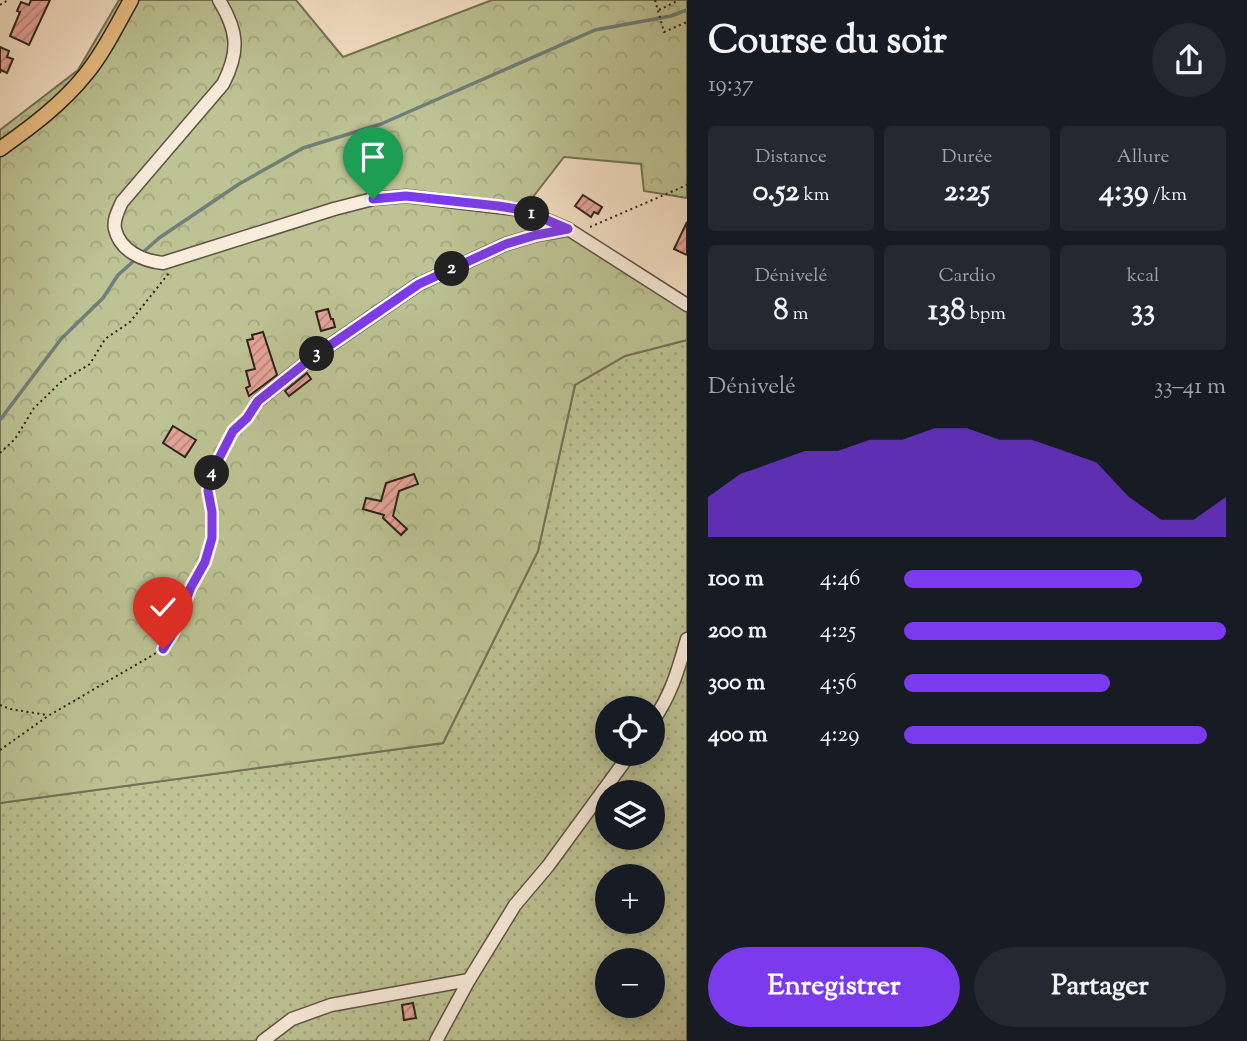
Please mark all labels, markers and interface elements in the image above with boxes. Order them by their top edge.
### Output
text: Course du soir [708,16,947,70]
button: share [1152,23,1226,97]
text: 19:37 [708,69,754,102]
pin [343,127,403,199]
icon: arrive [354,138,392,176]
text: Distance [755,144,827,171]
text: Durée [942,144,992,171]
text: Allure [1117,144,1169,171]
text: 0.52 [752,171,799,214]
text: 2:25 [944,171,990,214]
text: 4:39 [1099,171,1148,214]
text: km [799,182,830,209]
text: /km [1148,182,1187,209]
pin: 1 [514,196,550,232]
text: 1 [528,200,535,227]
pin: 2 [434,252,470,286]
text: 2 [447,255,456,282]
text: Dénivelé [755,263,827,290]
text: Cardio [938,263,996,290]
text: kcal [1127,263,1159,290]
text: 8 [774,290,789,333]
text: 138 [928,290,965,333]
text: 33 [1131,290,1155,333]
text: m [789,301,808,328]
text: bpm [965,301,1006,328]
pin: 3 [300,336,334,372]
text: 3 [313,340,320,367]
text: Dénivelé [708,371,796,404]
text: 33–41 m [1154,371,1226,404]
pin: 4 [194,456,230,490]
text: 4 [207,459,216,486]
text: 100 m [708,563,764,596]
text: 4:46 [820,563,860,596]
pin [133,577,193,649]
icon: check [144,588,182,626]
text: 200 m [708,615,767,648]
text: 4:25 [820,615,856,648]
text: 300 m [708,667,765,700]
text: 4:56 [820,667,857,700]
map controls [595,696,665,1018]
button: locate [595,696,665,766]
text: 400 m [708,719,768,752]
text: 4:29 [820,719,860,752]
button: layers [595,780,665,850]
button: + [595,864,665,934]
button: Enregistrer [708,947,960,1027]
button: Partager [974,947,1226,1027]
button: − [595,948,665,1018]

